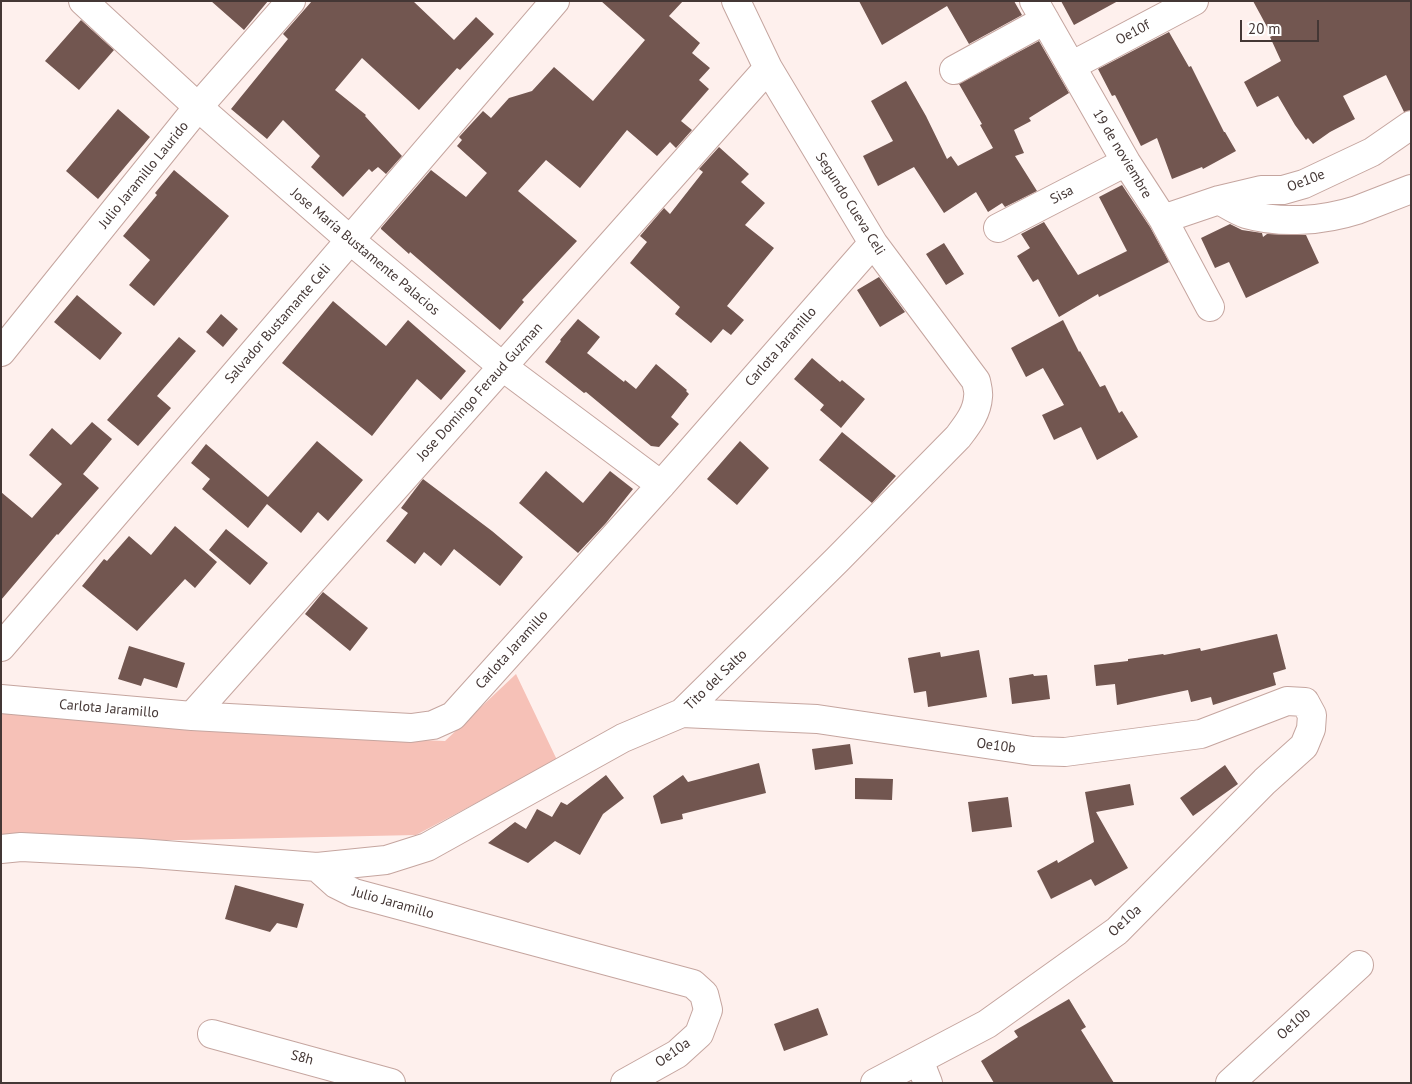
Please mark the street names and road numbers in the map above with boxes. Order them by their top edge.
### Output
street label: Oe10f [1113,17,1153,49]
street label: 19 de noviembre [1089,106,1155,202]
street label: Julio Jaramillo Laurido [96,118,192,232]
street label: Segundo Cueva Celi [812,150,888,258]
street label: Oe10e [1285,166,1327,196]
street label: Sisa [1047,182,1077,208]
street label: Jose María Bustamente Palacios [287,185,443,319]
street label: Salvador Bustamante Celi [222,261,334,387]
street label: Carlota Jaramillo [742,304,820,390]
street label: Jose Domingo Feraud Guzman [414,320,546,464]
street label: Carlota Jaramillo [472,607,552,693]
street label: Tito del Salto [681,646,751,714]
street label: Carlota Jaramillo [58,696,160,722]
street label: Oe10b [975,735,1017,757]
street label: Julio Jaramillo [350,883,436,923]
street label: Oe10a [1105,902,1145,940]
street label: Oe10b [1274,1005,1314,1043]
street label: Oe10a [652,1035,694,1071]
street label: S8h [289,1047,315,1069]

